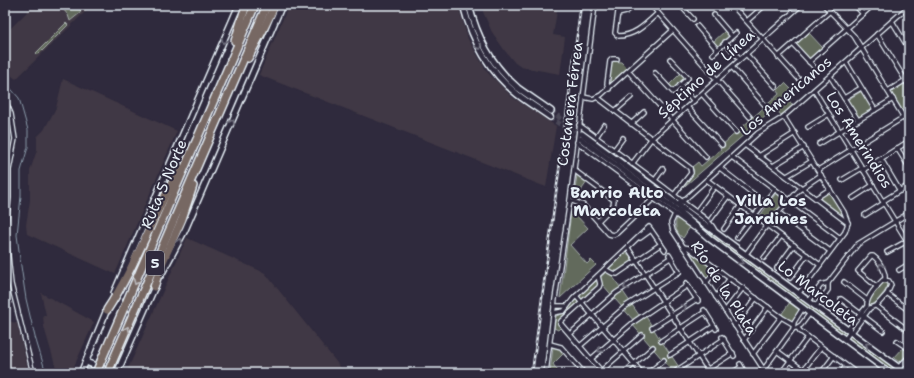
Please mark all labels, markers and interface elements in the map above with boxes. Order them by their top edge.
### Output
street label: Séptimo de Línea [653,25,759,123]
one-way arrow [220,38,228,45]
street label: Costanera Férrea [552,40,588,167]
one-way arrow [474,43,481,50]
street label: Los Americanos [736,52,836,140]
street label: Los Amerindios [821,88,897,192]
one-way arrow [227,118,235,126]
street label: Ruta 5 Norte [136,136,192,232]
district label: Barrio Alto Marcoleta [570,182,664,221]
district label: Villa Los Jardines [734,190,808,229]
street label: Río de la Plata [686,237,762,339]
one-way arrow [175,238,183,245]
road number: 5 [146,251,164,275]
street label: Lo Marcoleta [774,256,863,330]
one-way arrow [737,257,744,264]
one-way arrow [878,263,885,271]
one-way arrow [132,278,140,285]
one-way arrow [623,282,630,290]
one-way arrow [680,304,687,312]
one-way arrow [122,326,130,334]
one-way arrow [865,343,872,350]
one-way arrow [598,346,605,353]

